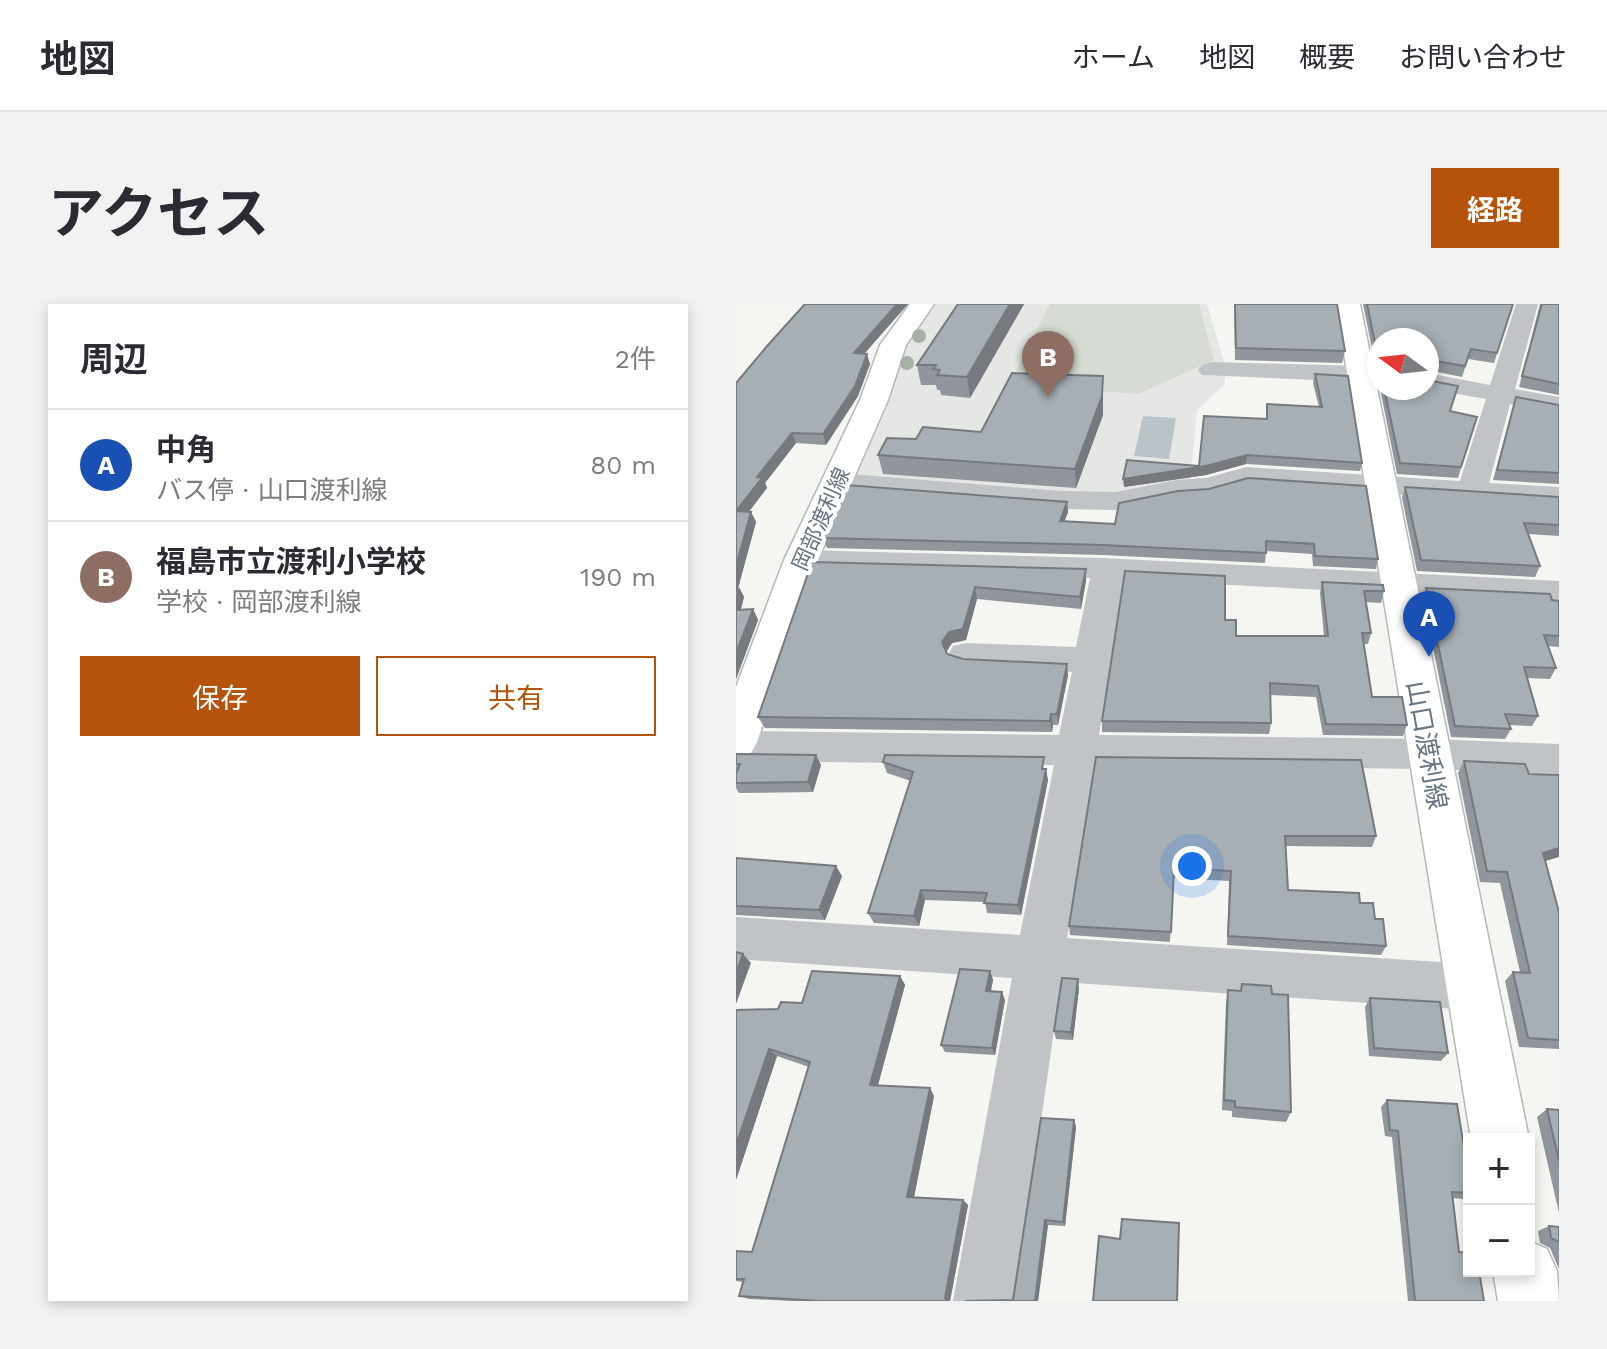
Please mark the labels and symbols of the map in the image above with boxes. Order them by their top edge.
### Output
north arrow [1367,328,1439,400]
pin: B [1022,331,1074,397]
street label: 岡部渡利線 [787,464,855,574]
pin: A [1403,591,1455,657]
street label: 山口渡利線 [1401,678,1453,812]
your location [1172,846,1212,886]

